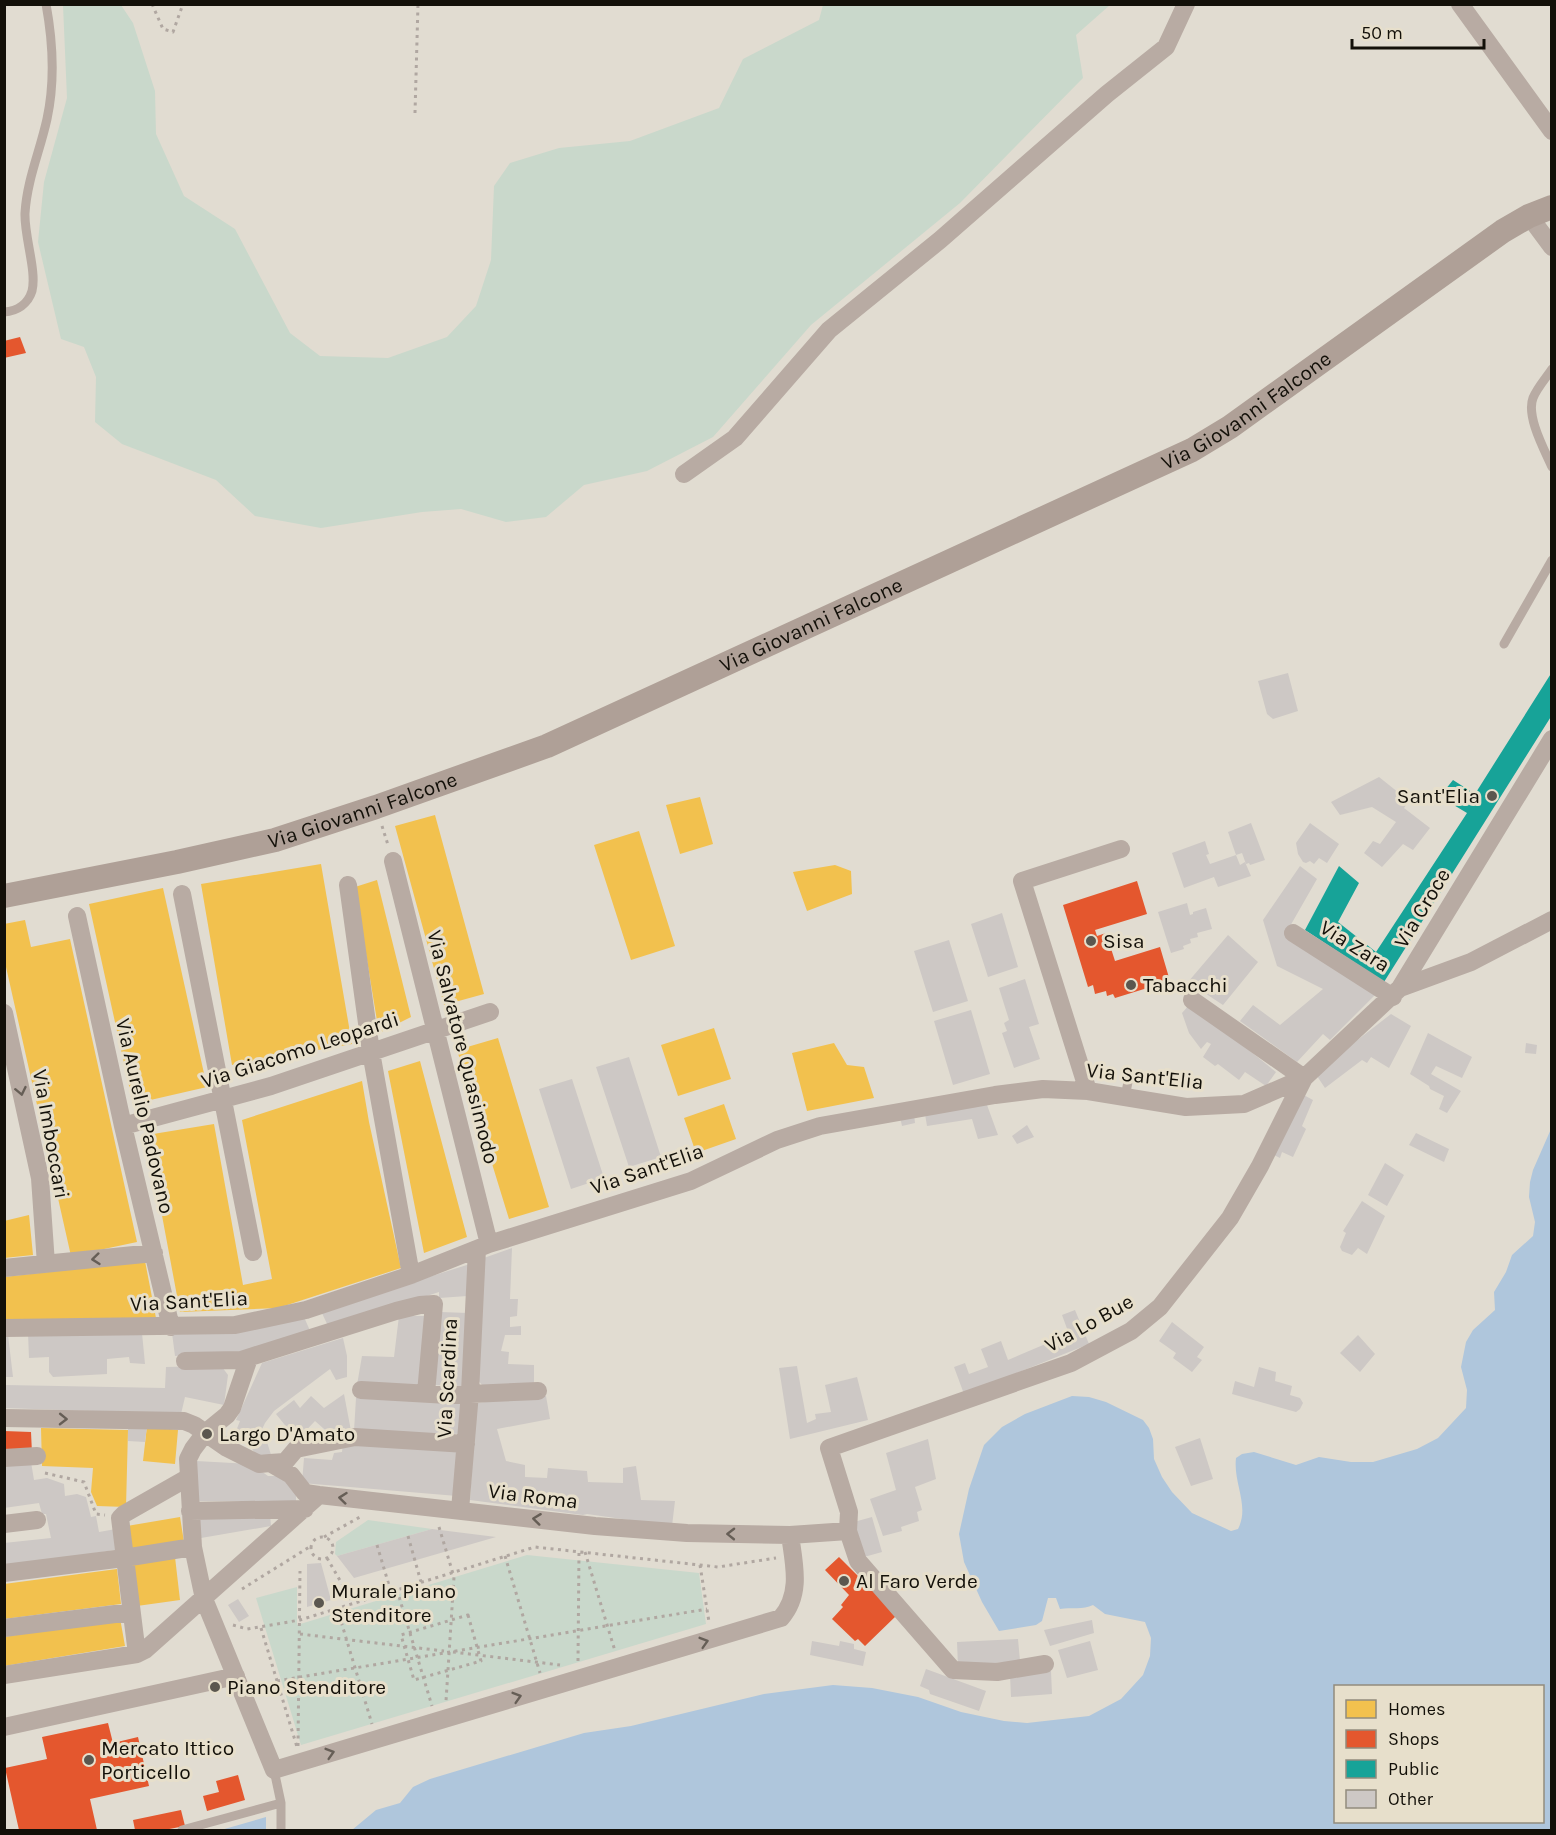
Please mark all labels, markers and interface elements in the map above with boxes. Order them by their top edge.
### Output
scale bar [1352,12,1484,50]
text: 50 m [1361,22,1403,44]
street label: Via Giovanni Falcone [1157,346,1336,474]
street label: Via Giovanni Falcone [716,573,906,677]
street label: Via Giovanni Falcone [266,767,460,853]
place label: Sant'Elia [1397,784,1480,808]
marker: Sant'Elia [1485,789,1499,803]
street label: Via Croce [1389,864,1455,952]
street label: Via Zara [1316,915,1394,977]
street label: Via Salvatore Quasimodo [422,928,504,1166]
place label: Sisa [1103,929,1145,953]
marker: Sisa [1084,934,1098,948]
place label: Tabacchi [1143,973,1228,997]
marker: Tabacchi [1124,978,1138,992]
street label: Via Giacomo Leopardi [198,1007,402,1093]
street label: Via Aurelio Padovano [111,1016,179,1216]
street label: Via Sant'Elia [1085,1058,1205,1094]
street label: Via Imboccari [28,1067,74,1201]
one-way arrow [14,1086,27,1096]
street label: Via Sant'Elia [587,1138,707,1200]
one-way arrow [91,1252,100,1265]
street label: Via Sant'Elia [130,1286,248,1316]
street label: Via Lo Bue [1041,1289,1137,1357]
street label: Via Scardina [432,1317,462,1439]
one-way arrow [58,1413,67,1425]
place label: Largo D'Amato [219,1422,355,1446]
marker: Largo D'Amato [200,1427,214,1441]
street label: Via Roma [487,1479,579,1513]
one-way arrow [339,1492,348,1505]
one-way arrow [532,1513,542,1526]
one-way arrow [727,1528,736,1540]
place label: Al Faro Verde [856,1569,978,1593]
marker: Al Faro Verde [837,1574,851,1588]
place label: Murale Piano Stenditore [331,1579,456,1627]
marker: Murale Piano Stenditore [312,1596,326,1610]
one-way arrow [698,1637,709,1649]
place label: Piano Stenditore [227,1675,386,1699]
marker: Piano Stenditore [208,1680,222,1694]
legend [1334,1685,1544,1823]
one-way arrow [511,1692,522,1704]
text: Homes [1388,1698,1445,1720]
text: Shops [1388,1728,1440,1750]
place label: Mercato Ittico Porticello [101,1736,234,1784]
one-way arrow [325,1748,335,1760]
marker: Mercato Ittico Porticello [82,1753,96,1767]
text: Public [1388,1758,1439,1780]
text: Other [1388,1788,1433,1810]

